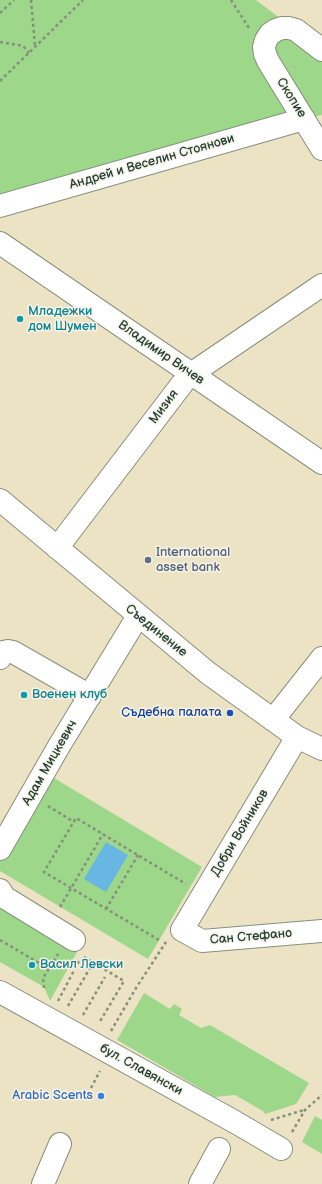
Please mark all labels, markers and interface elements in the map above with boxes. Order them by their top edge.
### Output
street label: Скопие [273,75,309,121]
street label: Андрей и Веселин Стоянови [68,131,236,193]
place label: Младежки дом Шумен [28,304,97,335]
marker: Младежки дом Шумен [15,314,25,324]
street label: Владимир Вичев [115,318,207,388]
street label: Мизия [146,387,182,427]
place label: International asset bank [156,545,230,576]
marker: International asset bank [143,555,153,565]
street label: Съединение [122,601,190,661]
place label: Военен клуб [32,687,107,703]
marker: Военен клуб [19,690,29,700]
place label: Съдебна палата [121,705,222,721]
marker: Съдебна палата [225,708,235,718]
street label: Адам Мицкевич [19,717,81,809]
street label: Добри Войников [208,787,272,879]
street label: Сан Стефано [209,926,293,948]
place label: Васил Левски [40,957,123,973]
marker: Васил Левски [27,960,37,970]
street label: бул. Славянски [97,1041,185,1099]
place label: Arabic Scents [12,1088,93,1104]
marker: Arabic Scents [96,1091,106,1101]

